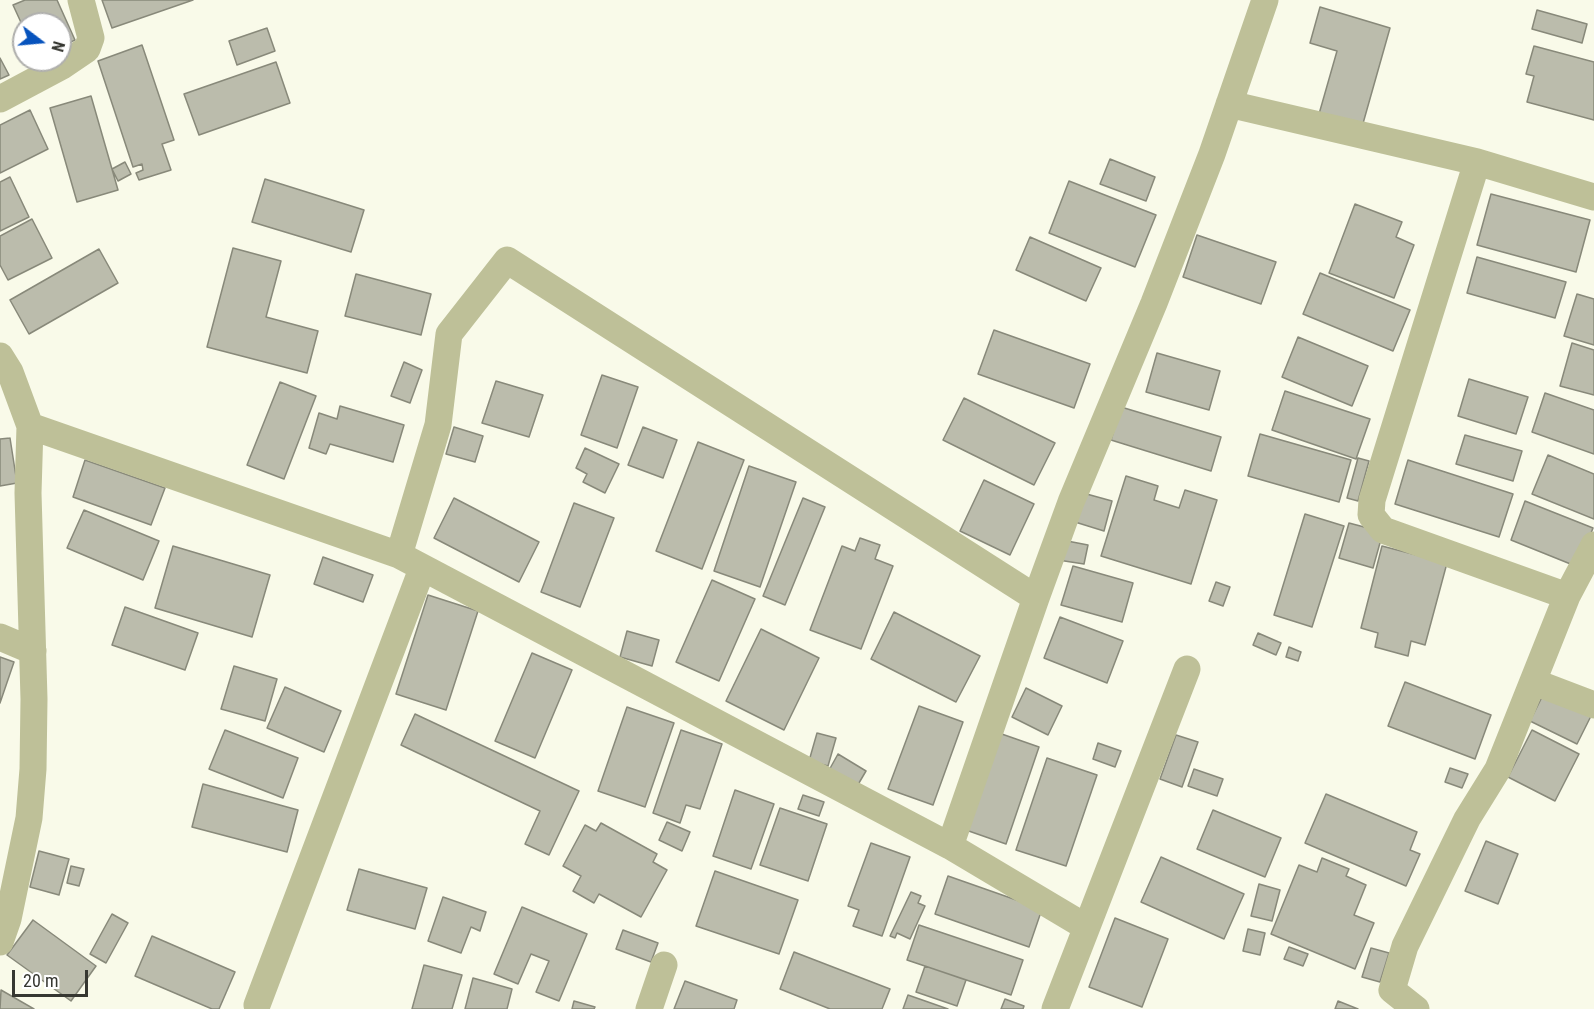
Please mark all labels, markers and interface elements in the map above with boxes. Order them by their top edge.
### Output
north arrow [12,12,72,72]
text: N [47,39,68,54]
scale bar [15,958,92,996]
text: 20 m [23,970,58,991]

